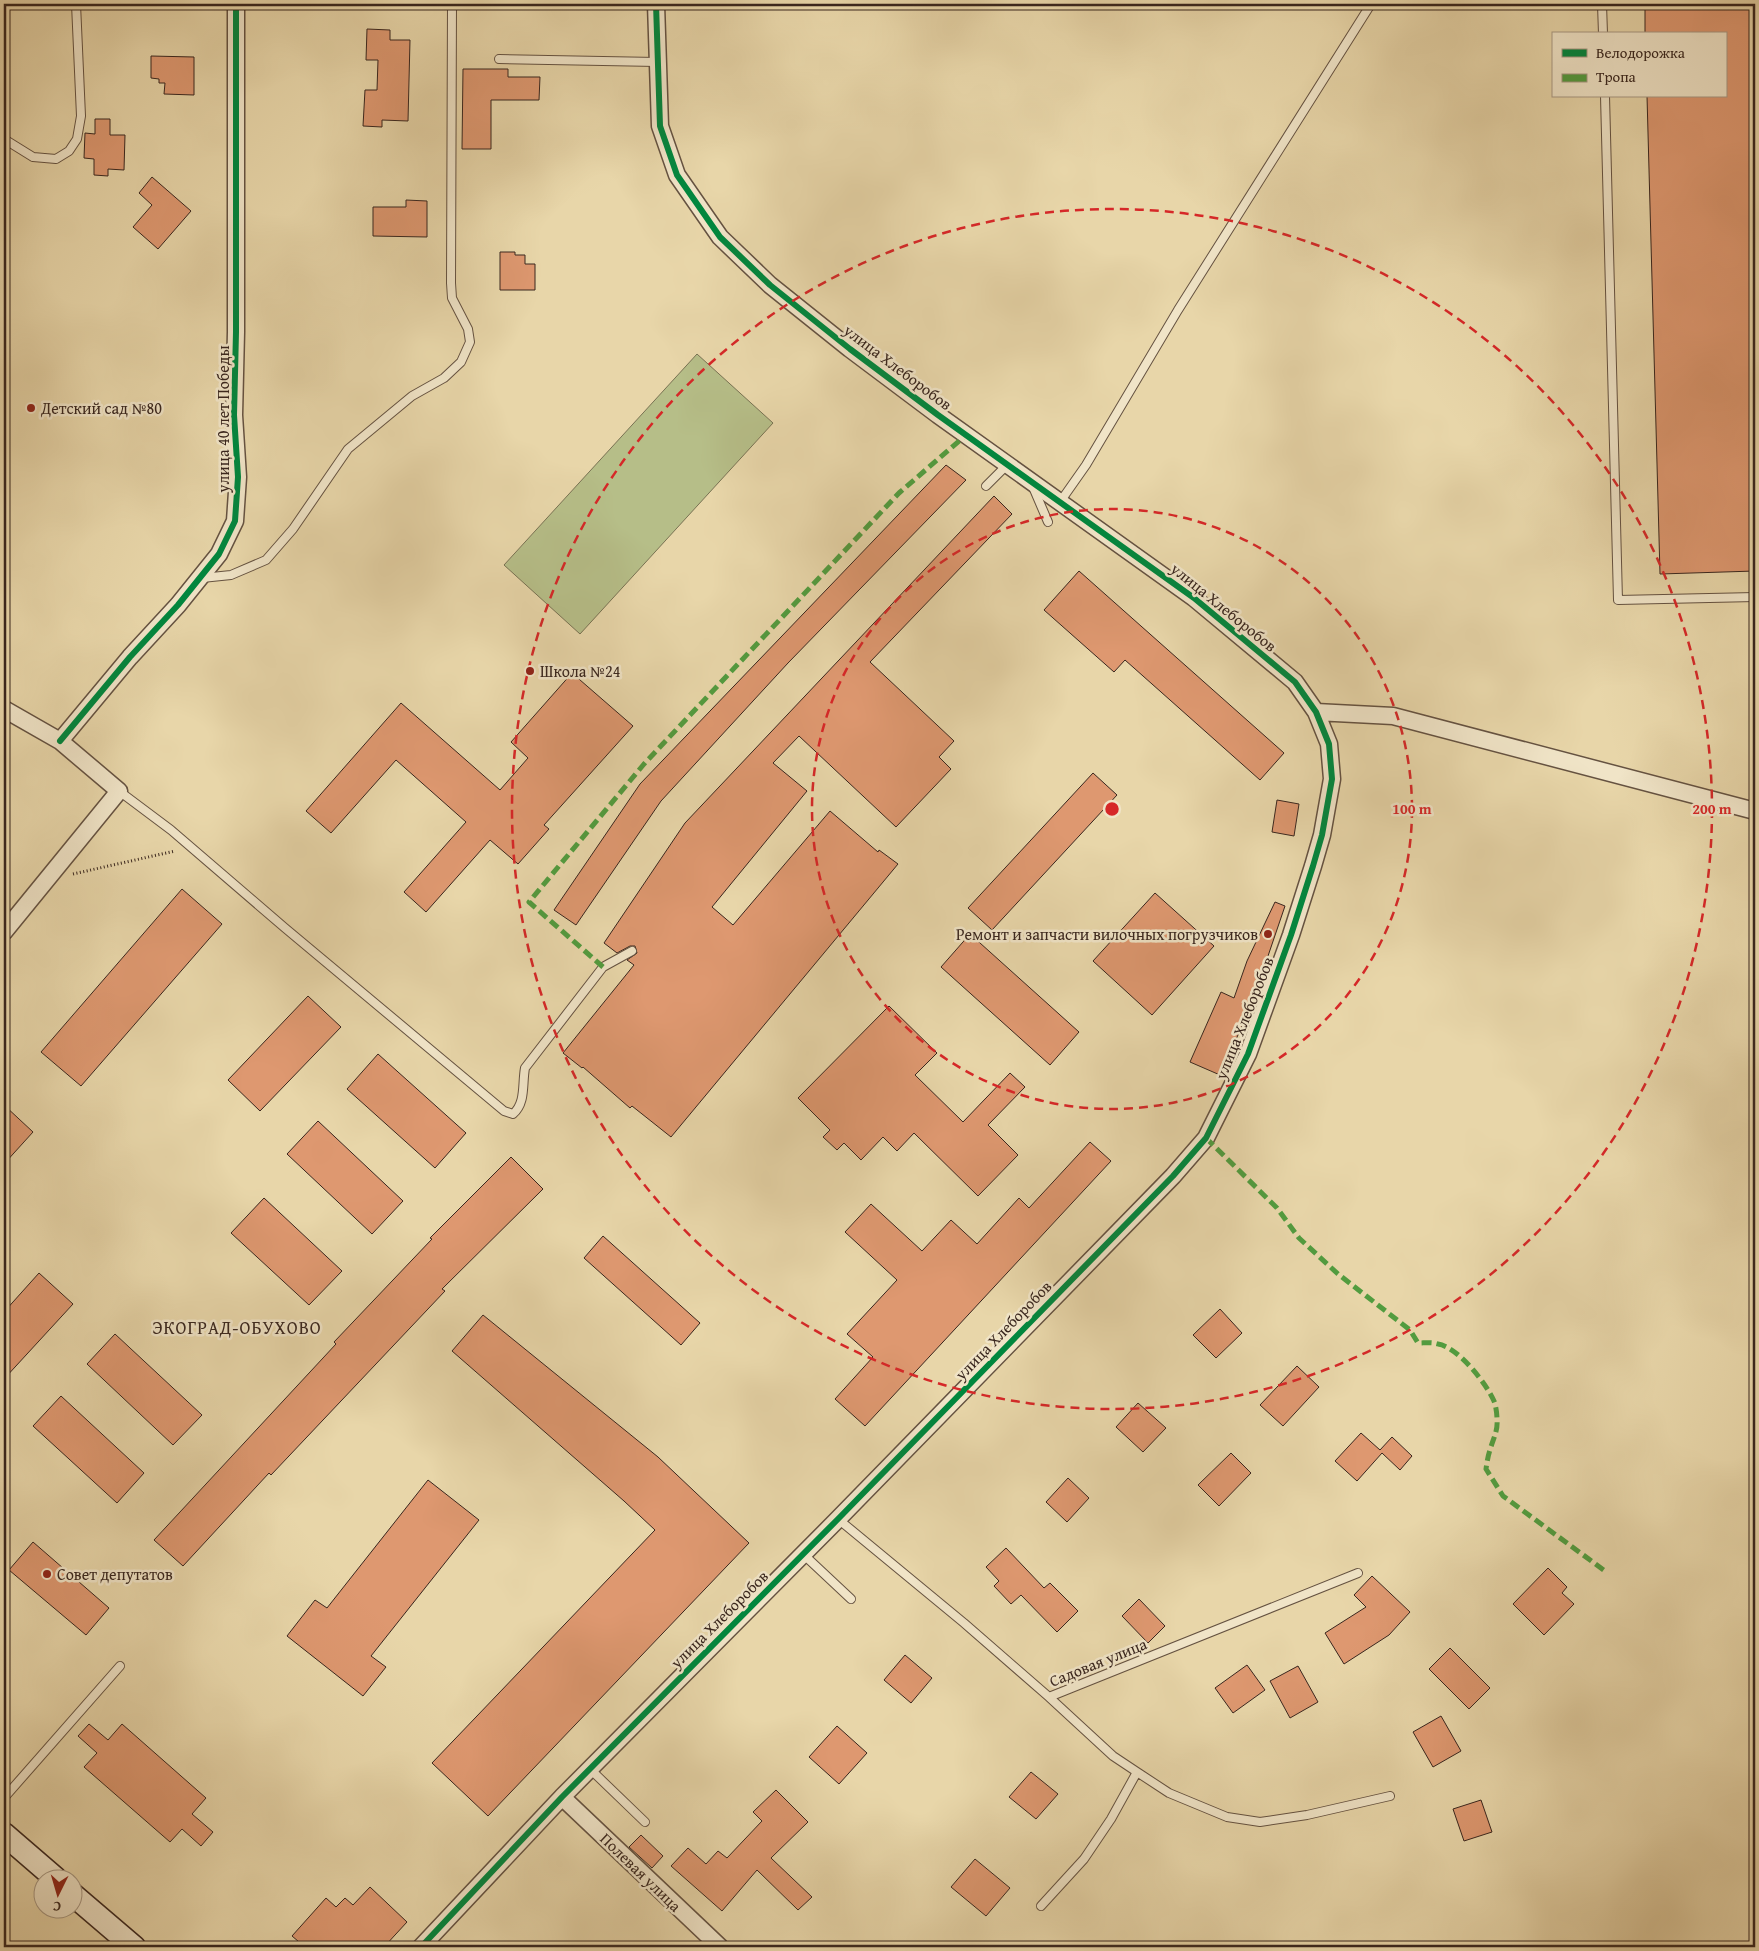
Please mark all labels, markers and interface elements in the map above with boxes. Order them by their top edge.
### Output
legend [1552,32,1726,98]
text: Велодорожка [1596,42,1686,63]
text: Тропа [1596,66,1637,87]
street label: улица Хлеборобов [838,318,957,416]
street label: улица 40 лет Победы [211,345,235,494]
place label: Детский сад №80 [40,396,162,420]
marker: Детский сад №80 [25,402,37,414]
street label: улица Хлеборобов [1165,556,1282,657]
place label: Школа №24 [540,659,621,683]
marker: Школа №24 [524,665,536,677]
text: 100 m [1392,798,1432,819]
text: 200 m [1692,798,1732,819]
centre of rings [1103,800,1121,818]
place label: Ремонт и запчасти вилочных погрузчиков [956,922,1258,946]
marker: Ремонт и запчасти вилочных погрузчиков [1262,928,1274,940]
street label: улица Хлеборобов [1208,953,1280,1084]
street label: улица Хлеборобов [948,1275,1057,1386]
district label: ЭКОГРАД-ОБУХОВО [152,1314,322,1341]
place label: Совет депутатов [57,1562,173,1586]
street label: улица Хлеборобов [664,1564,774,1674]
marker: Совет депутатов [41,1568,53,1580]
street label: Садовая улица [1046,1631,1151,1692]
street label: Полевая улица [595,1827,687,1917]
north arrow [32,1868,82,1918]
text: С [52,1897,62,1917]

